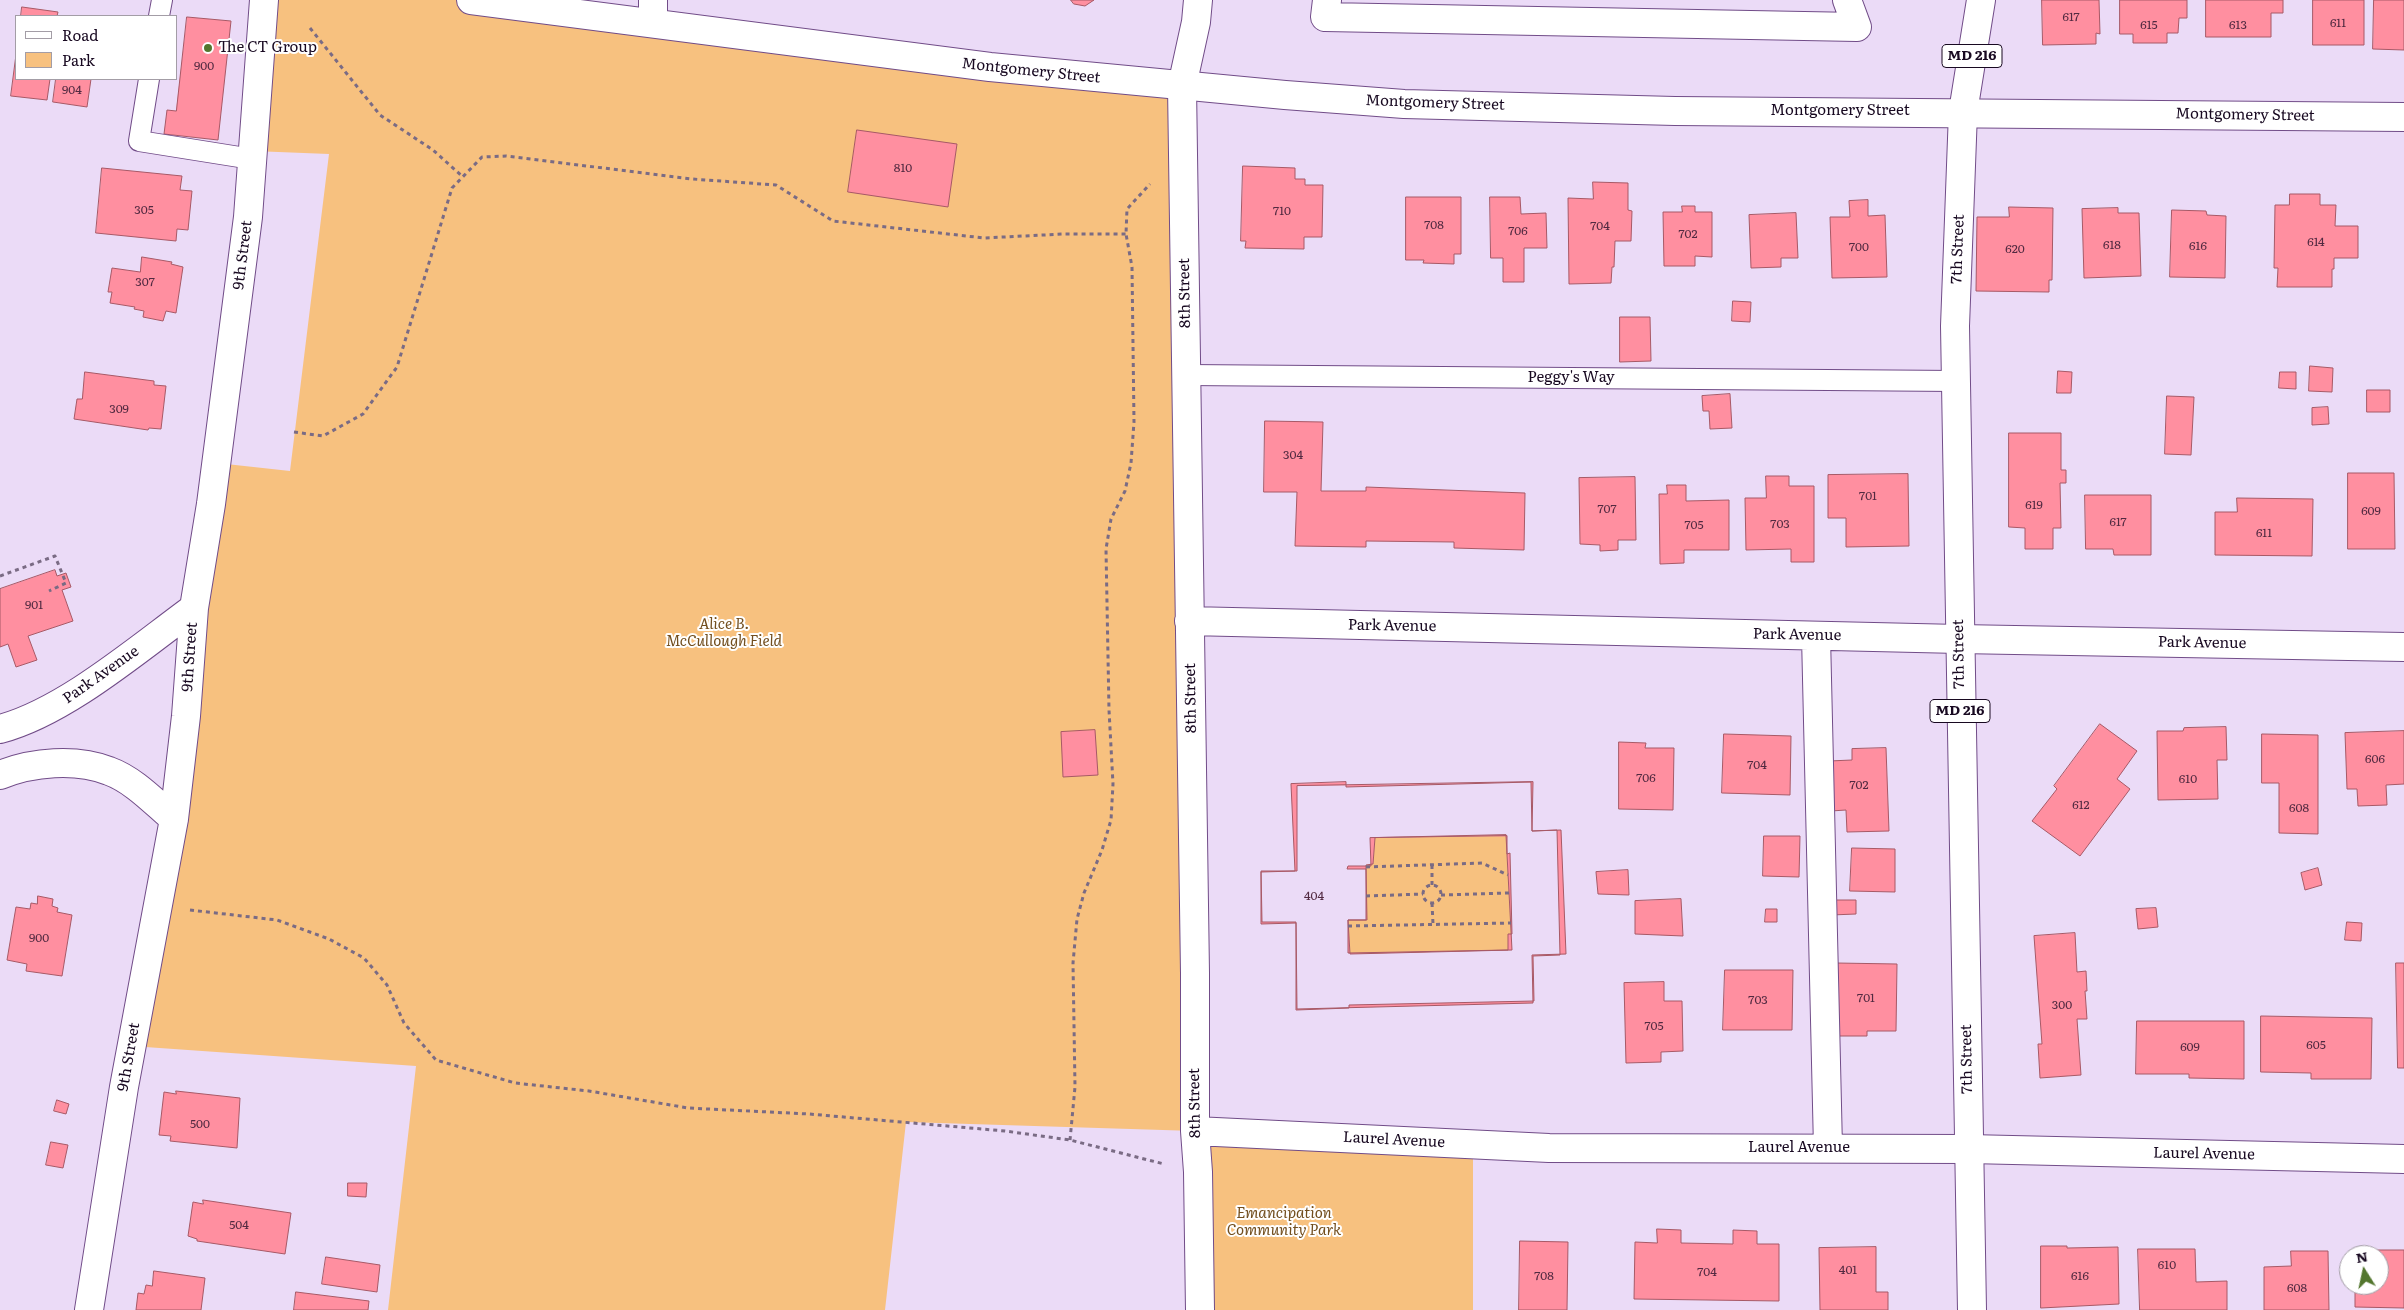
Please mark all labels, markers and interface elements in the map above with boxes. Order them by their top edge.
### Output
house number: 617 [2062,10,2080,24]
legend [15,15,178,80]
house number: 611 [2330,16,2346,30]
house number: 615 [2140,18,2158,32]
house number: 613 [2229,18,2247,32]
text: Road [62,23,98,46]
place label: The CT Group [218,39,317,57]
marker: The CT Group [202,42,214,54]
road number: MD 216 [1942,44,2002,68]
text: Park [62,48,95,71]
street label: Montgomery Street [961,55,1101,87]
house number: 900 [194,59,214,73]
house number: 904 [62,83,82,97]
street label: Montgomery Street [1365,92,1505,114]
street label: Montgomery Street [1770,102,1910,120]
street label: Montgomery Street [2175,105,2315,125]
house number: 810 [894,161,912,175]
house number: 305 [134,203,154,217]
house number: 710 [1273,204,1291,218]
street label: 7th Street [1948,214,1968,284]
house number: 708 [1424,218,1444,232]
street label: 9th Street [230,219,256,291]
house number: 704 [1590,219,1610,233]
house number: 706 [1508,224,1528,238]
house number: 702 [1679,227,1697,241]
house number: 614 [2307,235,2325,249]
house number: 618 [2103,238,2121,252]
house number: 616 [2189,239,2207,253]
house number: 700 [1849,240,1869,254]
house number: 620 [2005,242,2025,256]
street label: 8th Street [1175,258,1195,328]
house number: 307 [135,275,155,289]
street label: Peggy's Way [1527,369,1615,387]
house number: 309 [109,402,129,416]
house number: 304 [1283,448,1303,462]
house number: 701 [1859,489,1877,503]
house number: 619 [2025,498,2043,512]
house number: 707 [1597,502,1617,516]
house number: 609 [2361,504,2381,518]
house number: 617 [2109,515,2127,529]
house number: 703 [1770,517,1790,531]
house number: 705 [1684,518,1704,532]
house number: 611 [2256,526,2272,540]
house number: 901 [25,598,43,612]
park label: Alice B. McCullough Field [666,616,782,651]
street label: Park Avenue [1348,616,1436,636]
street label: 7th Street [1949,619,1969,689]
street label: 9th Street [179,622,201,692]
street label: Park Avenue [1753,625,1841,645]
street label: Park Avenue [2158,633,2246,653]
street label: Park Avenue [60,642,142,708]
street label: 8th Street [1181,663,1201,733]
road number: MD 216 [1930,699,1990,722]
house number: 606 [2365,752,2385,766]
house number: 704 [1747,758,1767,772]
house number: 706 [1636,771,1656,785]
house number: 610 [2179,772,2197,786]
house number: 702 [1850,778,1868,792]
house number: 612 [2072,798,2090,812]
house number: 608 [2289,801,2309,815]
house number: 404 [1304,889,1324,903]
house number: 900 [29,931,49,945]
house number: 701 [1857,991,1875,1005]
house number: 703 [1748,993,1768,1007]
house number: 300 [2052,998,2072,1012]
house number: 705 [1644,1019,1664,1033]
street label: 9th Street [114,1021,144,1093]
street label: 7th Street [1957,1024,1977,1094]
house number: 605 [2306,1038,2326,1052]
house number: 609 [2180,1040,2200,1054]
street label: 8th Street [1185,1068,1205,1138]
house number: 500 [190,1117,210,1131]
street label: Laurel Avenue [1343,1128,1445,1152]
street label: Laurel Avenue [1748,1139,1850,1157]
street label: Laurel Avenue [2153,1144,2255,1164]
park label: Emancipation Community Park [1227,1205,1341,1240]
house number: 504 [229,1218,249,1232]
north arrow [2339,1245,2389,1295]
text: N [2354,1245,2369,1267]
house number: 610 [2158,1258,2176,1272]
house number: 401 [1839,1263,1857,1277]
house number: 704 [1697,1265,1717,1279]
house number: 708 [1534,1269,1554,1283]
house number: 616 [2071,1269,2089,1283]
house number: 608 [2287,1281,2307,1295]

